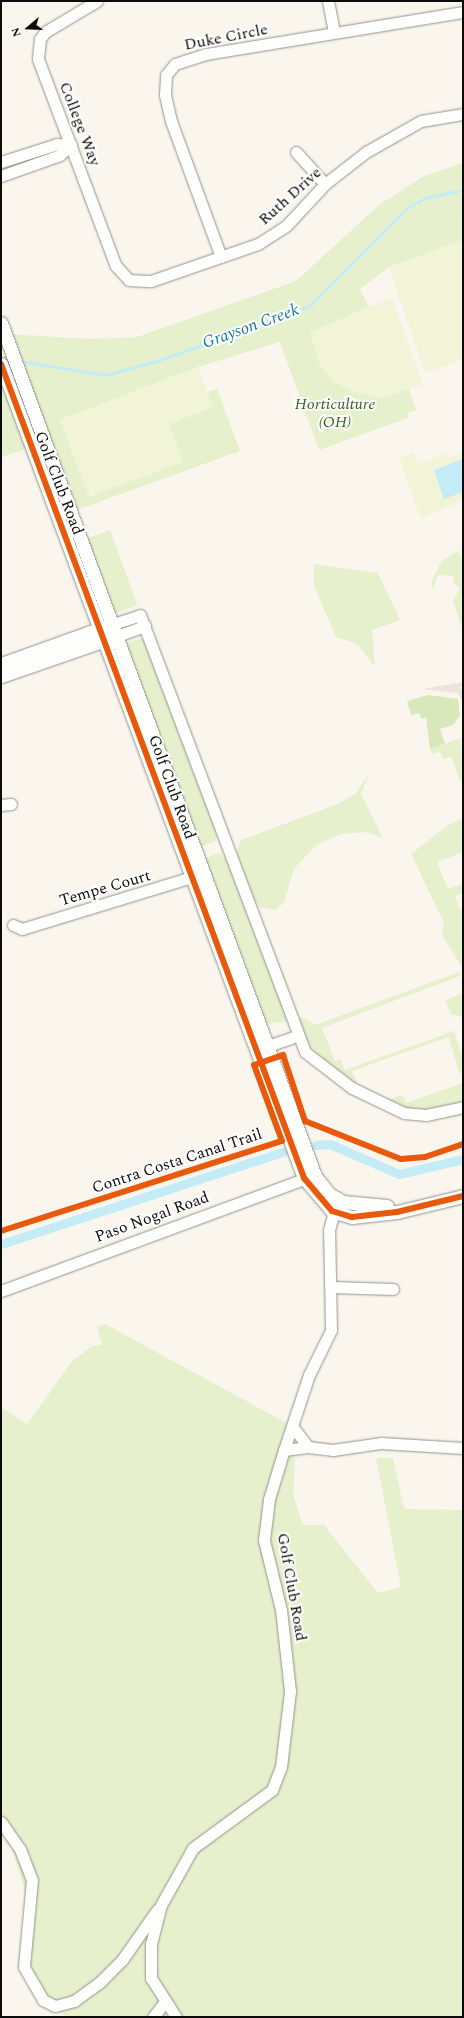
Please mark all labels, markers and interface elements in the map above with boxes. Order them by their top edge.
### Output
north arrow [8,8,48,48]
street label: Duke Circle [183,19,269,55]
text: N [7,25,26,39]
street label: College Way [55,79,105,169]
street label: Ruth Drive [255,163,325,229]
water label: Grayson Creek [200,300,302,354]
park label: Horticulture (OH) [295,394,375,432]
street label: Golf Club Road [30,428,88,538]
street label: Golf Club Road [144,732,200,842]
street label: Tempe Court [57,866,153,910]
street label: Contra Costa Canal Trail [90,1124,264,1198]
street label: Paso Nogal Road [92,1187,212,1247]
street label: Golf Club Road [273,1531,311,1643]

